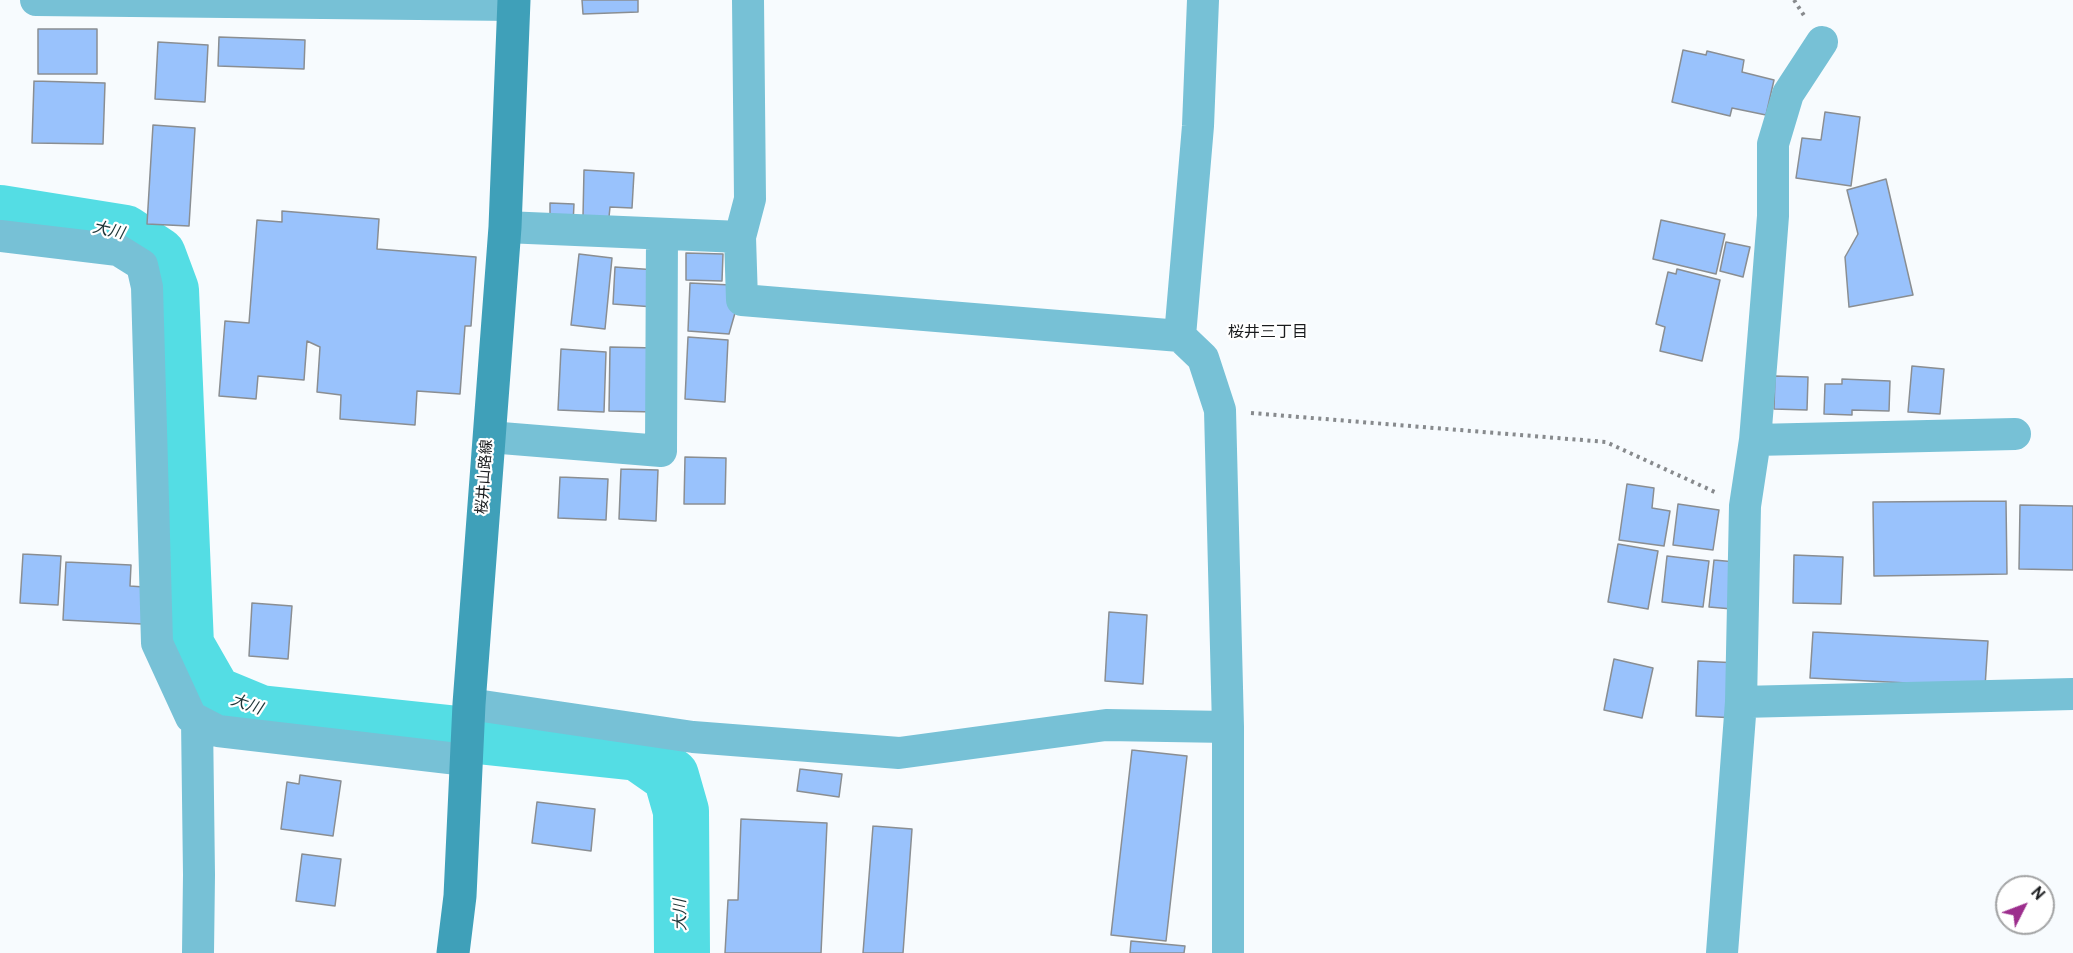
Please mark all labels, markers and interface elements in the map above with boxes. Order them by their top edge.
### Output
water label: 大川 [90,219,126,245]
district label: 桜井三丁目 [1228,324,1308,344]
street label: 桜井山路線 [474,439,498,515]
water label: 大川 [228,692,264,720]
north arrow [1995,875,2055,935]
text: N [2026,883,2048,905]
water label: 大川 [672,899,692,931]

